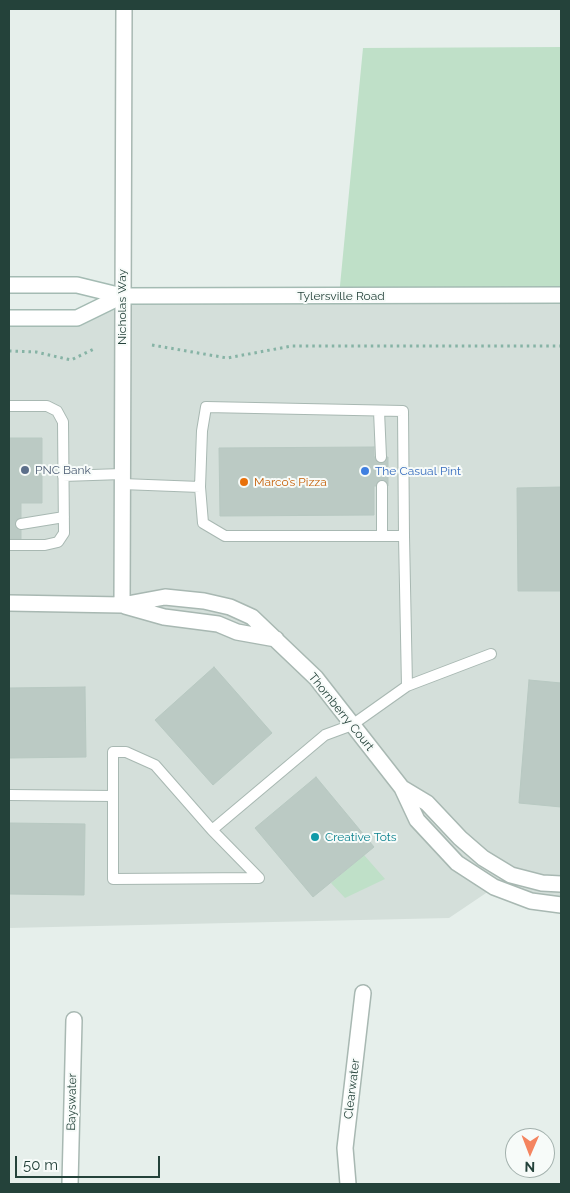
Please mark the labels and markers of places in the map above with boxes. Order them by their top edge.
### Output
place label: PNC Bank [35,463,91,477]
marker: PNC Bank [19,464,31,476]
place label: The Casual Pint [375,464,461,478]
marker: The Casual Pint [359,465,371,477]
place label: Marco’s Pizza [254,475,327,489]
marker: Marco’s Pizza [238,476,250,488]
place label: Creative Tots [325,830,397,844]
marker: Creative Tots [309,831,321,843]

